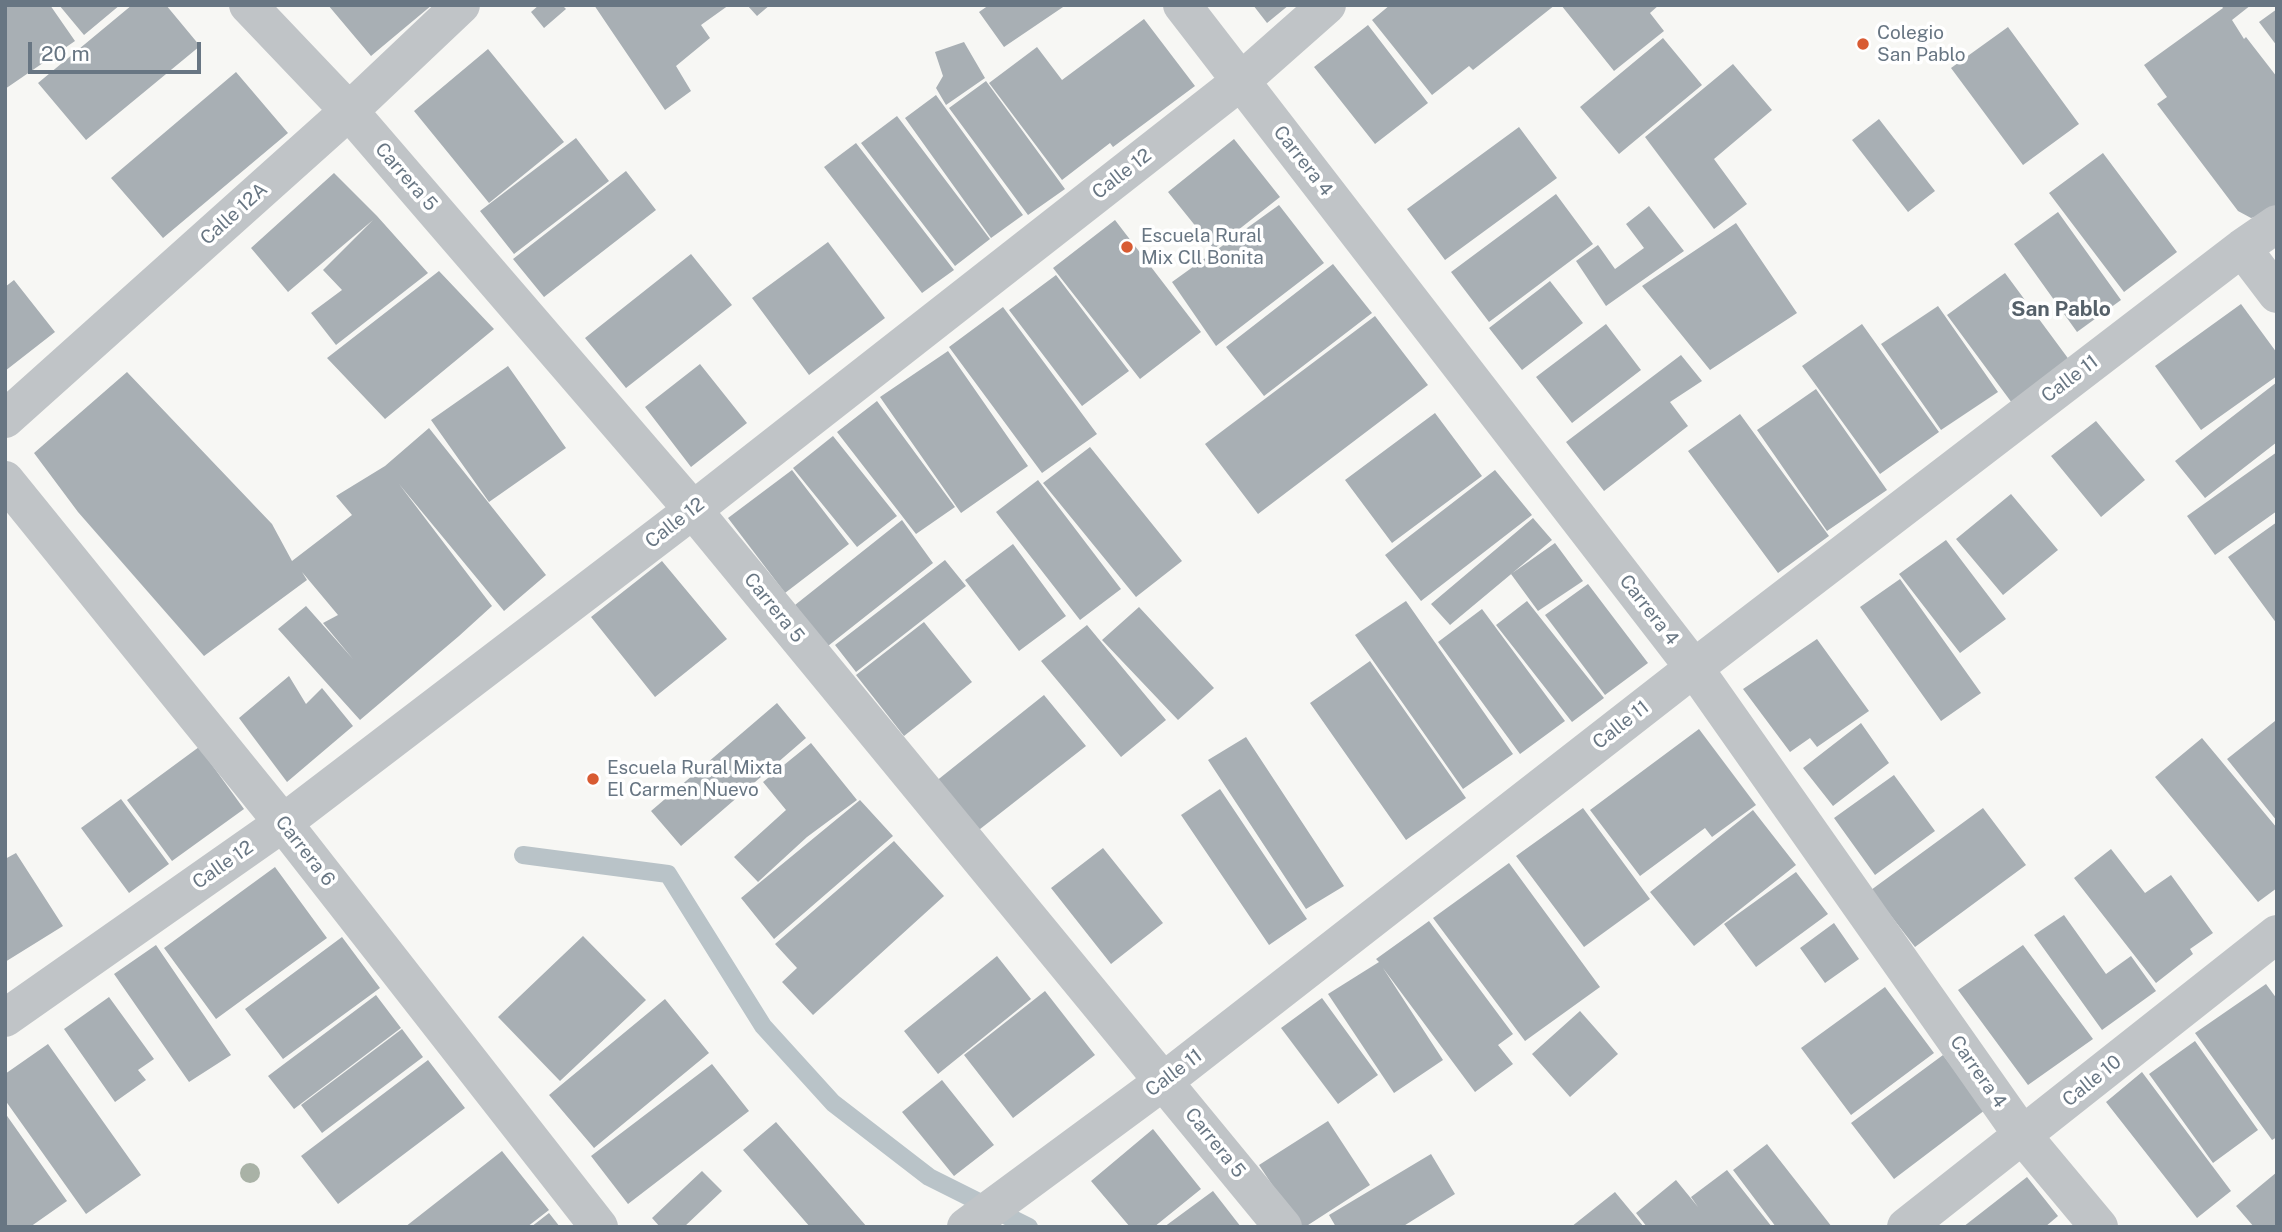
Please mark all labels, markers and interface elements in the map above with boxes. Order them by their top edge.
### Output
place label: Colegio San Pablo [1877,22,1966,66]
scale bar [32,28,205,72]
marker: Colegio San Pablo [1855,36,1871,52]
text: 20 m [41,41,90,66]
street label: Carrera 4 [1268,121,1338,201]
street label: Carrera 5 [370,138,442,216]
street label: Calle 12 [1088,144,1156,204]
street label: Calle 12A [196,178,272,250]
place label: Escuela Rural Mix Cll Bonita [1141,225,1264,269]
marker: Escuela Rural Mix Cll Bonita [1119,239,1135,255]
district label: San Pablo [2011,297,2111,323]
street label: Calle 11 [2037,350,2103,408]
street label: Calle 12 [641,493,709,553]
street label: Carrera 5 [739,568,809,648]
street label: Carrera 4 [1614,570,1684,650]
street label: Calle 11 [1588,696,1654,754]
place label: Escuela Rural Mixta El Carmen Nuevo [607,757,783,801]
marker: Escuela Rural Mixta El Carmen Nuevo [585,771,601,787]
street label: Carrera 6 [270,811,340,891]
street label: Calle 12 [188,836,258,894]
street label: Carrera 4 [1945,1031,2011,1113]
street label: Calle 11 [1141,1044,1207,1102]
street label: Calle 10 [2058,1050,2126,1112]
street label: Carrera 5 [1180,1103,1250,1183]

